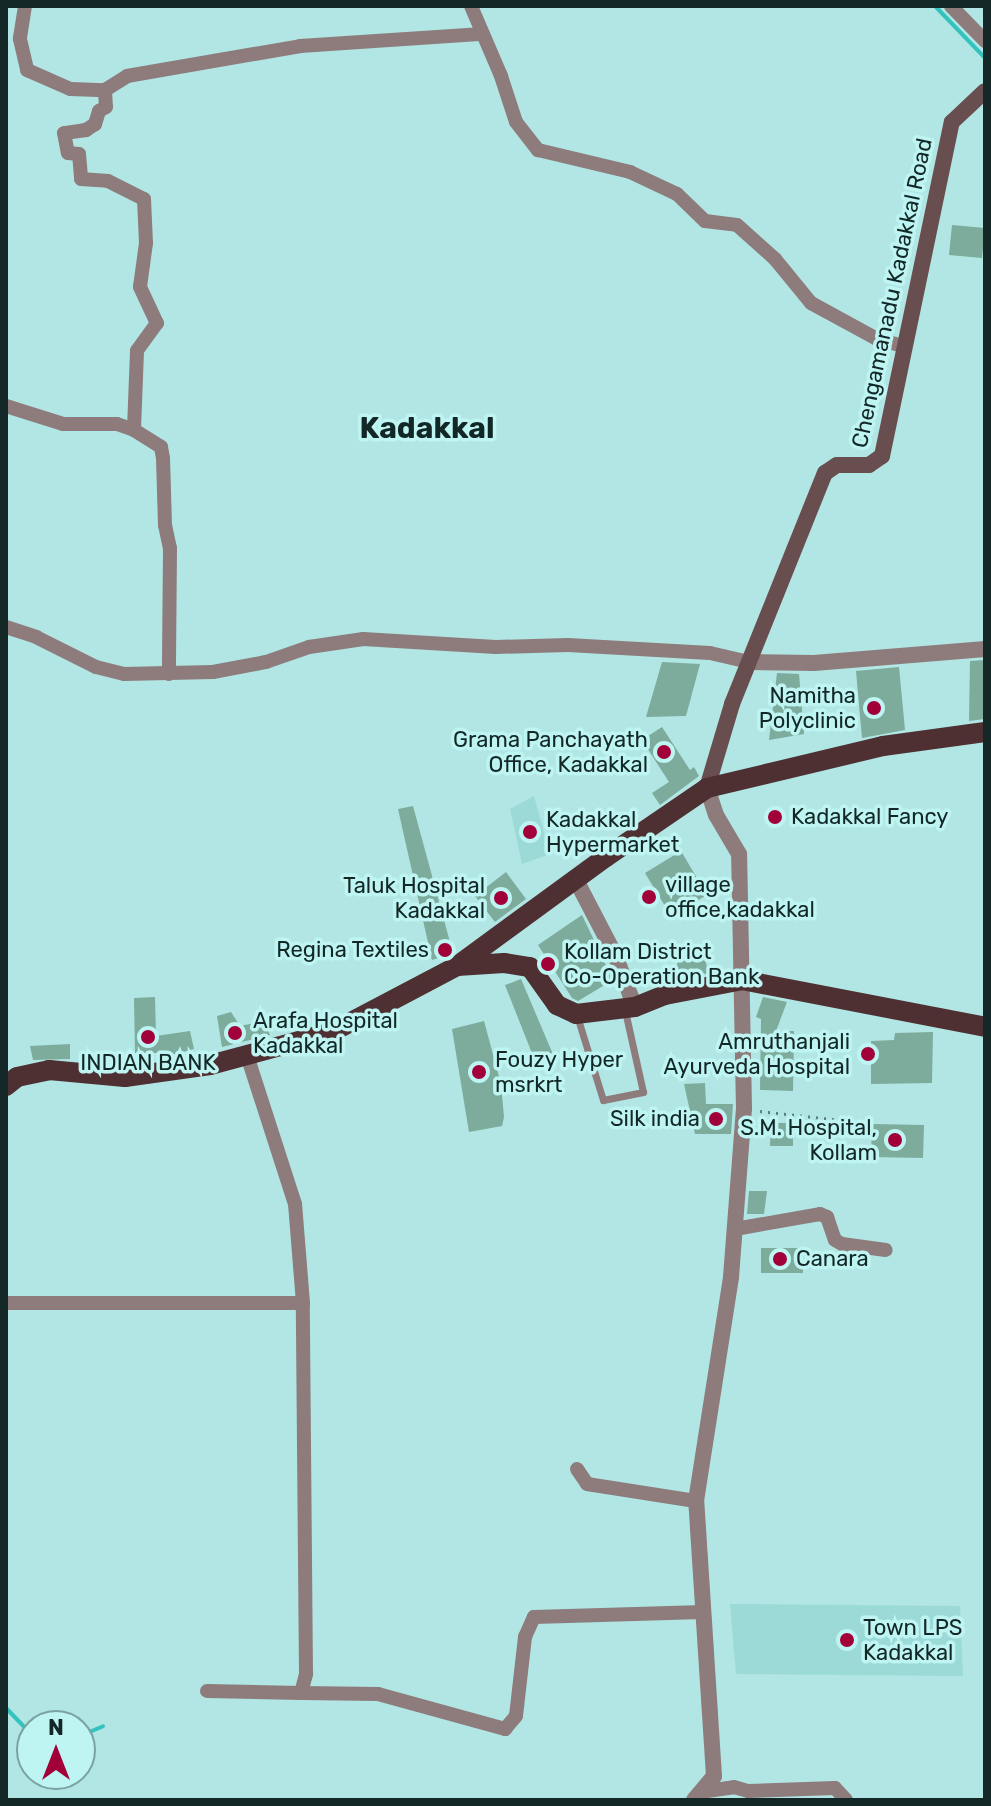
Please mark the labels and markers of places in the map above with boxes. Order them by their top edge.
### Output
place label: Namitha Polyclinic [759,682,856,734]
marker: Namitha Polyclinic [863,697,885,719]
place label: Grama Panchayath Office, Kadakkal [453,726,648,778]
marker: Grama Panchayath Office, Kadakkal [655,743,673,761]
place label: Kadakkal Fancy [791,804,948,830]
place label: Kadakkal Hypermarket [546,806,679,858]
marker: Kadakkal Fancy [766,808,784,826]
marker: Kadakkal Hypermarket [521,823,539,841]
place label: village office,kadakkal [665,871,815,922]
place label: Taluk Hospital Kadakkal [343,872,485,924]
marker: village office,kadakkal [640,888,658,906]
marker: Taluk Hospital Kadakkal [492,889,510,907]
place label: Regina Textiles [276,937,429,963]
place label: Kollam District Co-Operation Bank [564,938,759,990]
marker: Regina Textiles [436,941,454,959]
marker: Kollam District Co-Operation Bank [539,955,557,973]
place label: Arafa Hospital Kadakkal [253,1007,398,1058]
marker: Arafa Hospital Kadakkal [224,1022,246,1044]
marker: INDIAN BANK [139,1028,157,1046]
place label: Amruthanjali Ayurveda Hospital [663,1028,850,1080]
marker: Amruthanjali Ayurveda Hospital [857,1043,879,1065]
place label: Fouzy Hyper msrkrt [495,1046,624,1098]
place label: INDIAN BANK [80,1050,216,1076]
marker: Fouzy Hyper msrkrt [470,1063,488,1081]
place label: Silk india [610,1106,700,1132]
marker: Silk india [707,1110,725,1128]
place label: S.M. Hospital, Kollam [740,1114,877,1166]
marker: S.M. Hospital, Kollam [884,1129,906,1151]
place label: Canara [796,1246,869,1272]
marker: Canara [771,1250,789,1268]
place label: Town LPS Kadakkal [863,1614,963,1666]
marker: Town LPS Kadakkal [838,1631,856,1649]

